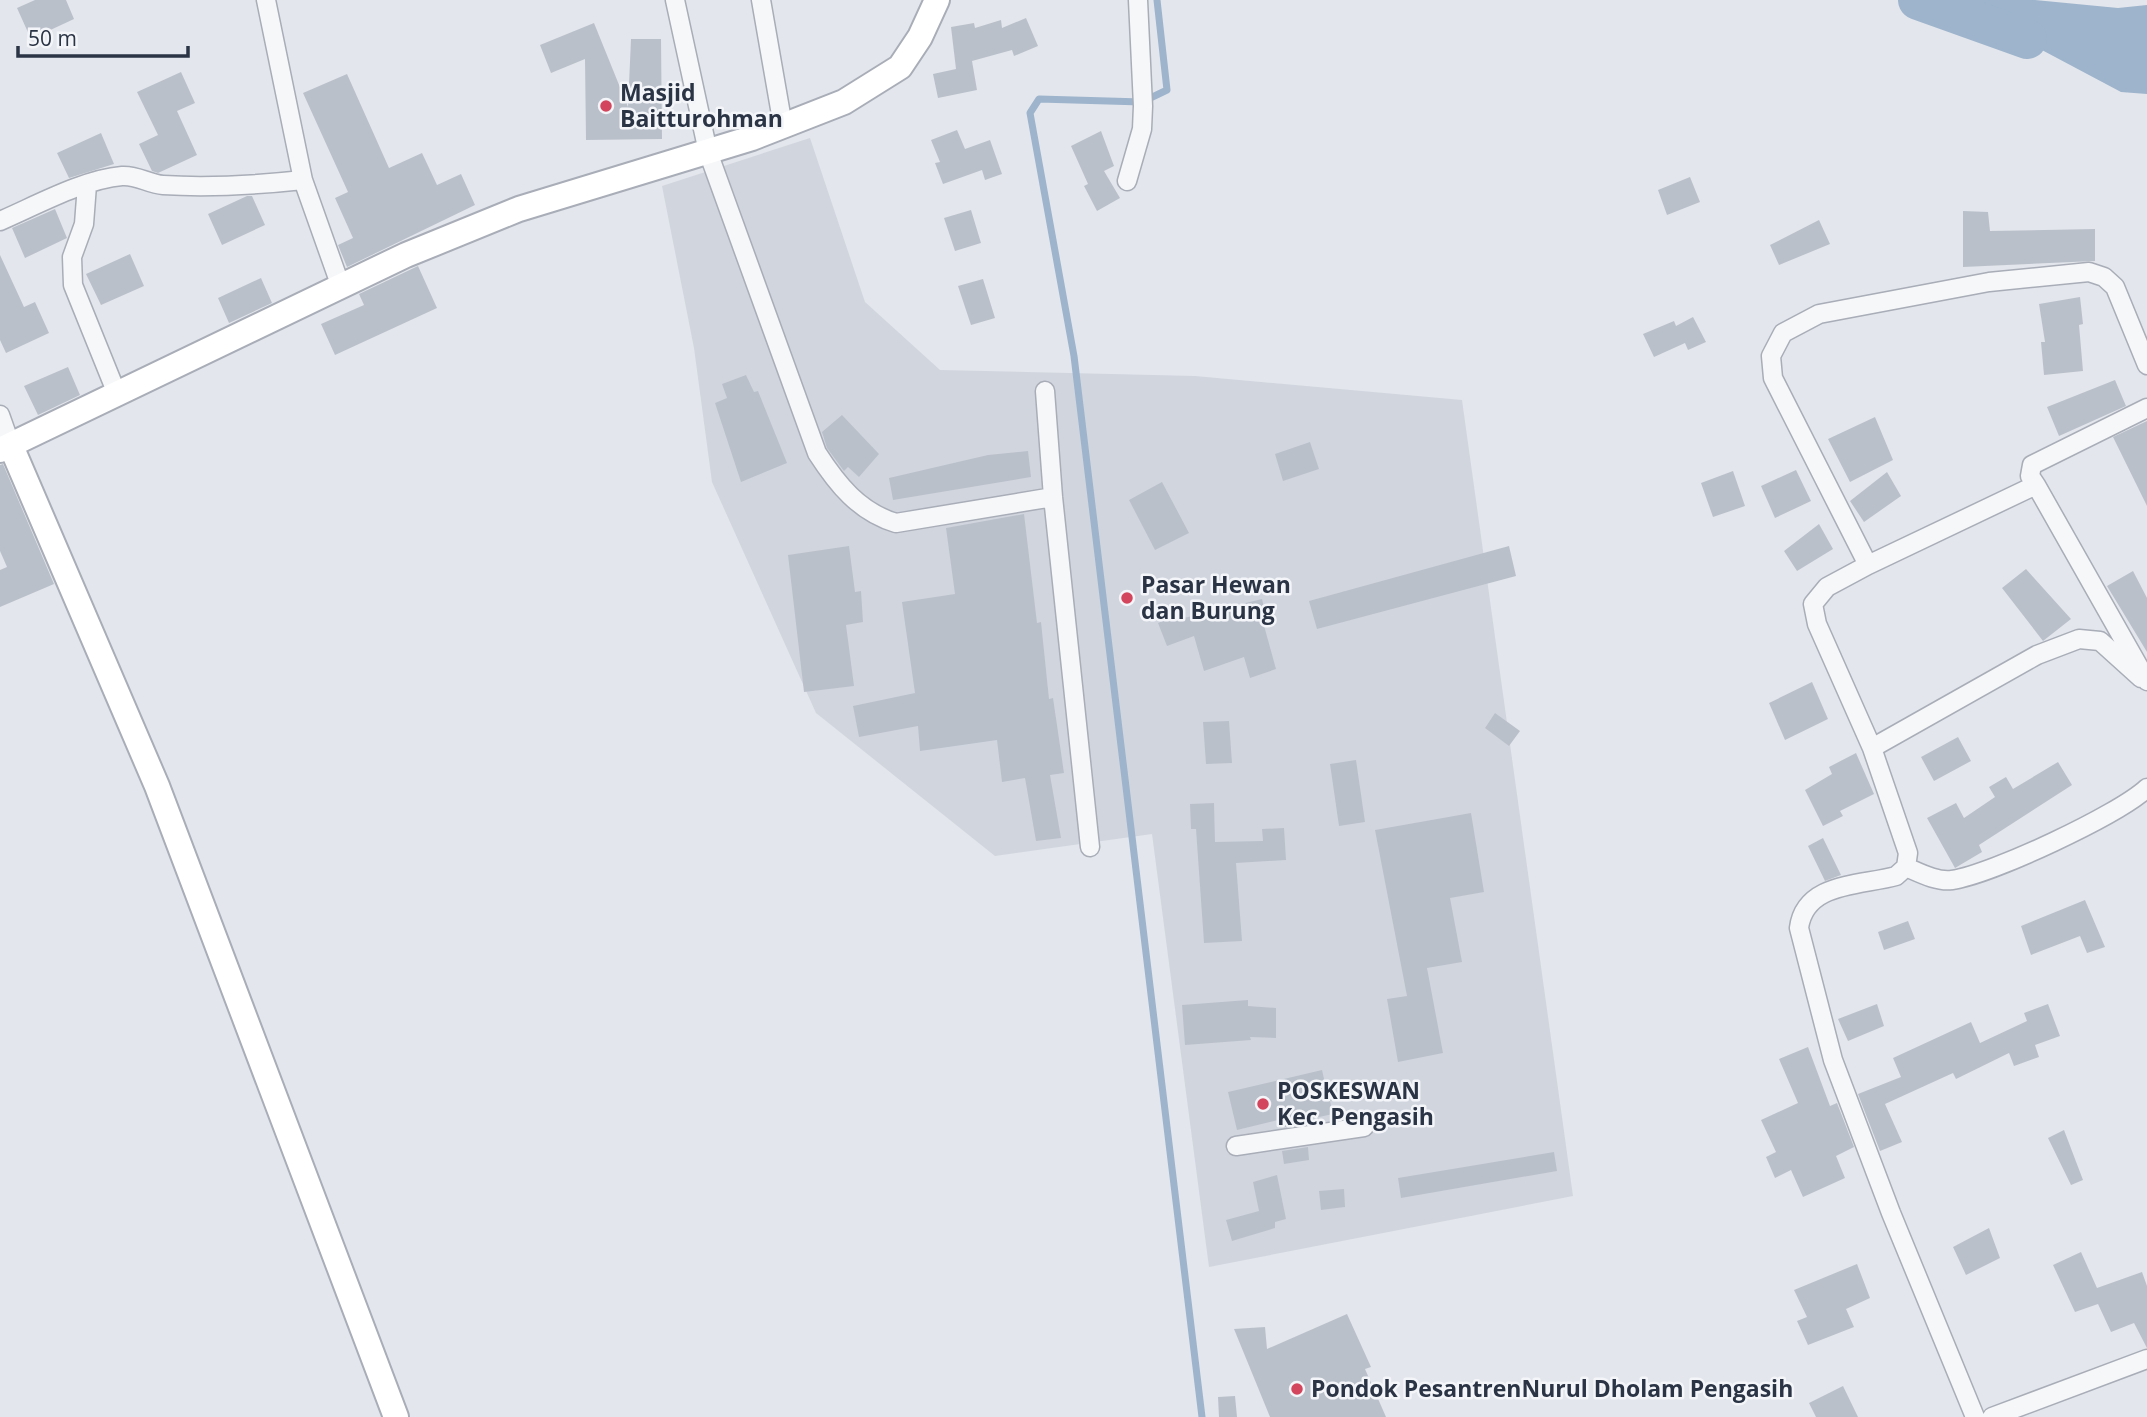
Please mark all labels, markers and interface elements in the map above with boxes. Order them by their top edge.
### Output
scale bar [18,14,187,58]
text: 50 m [28,24,77,52]
place label: Masjid Baitturohman [620,76,783,134]
marker: Masjid Baitturohman [598,98,614,114]
place label: Pasar Hewan dan Burung [1141,568,1291,626]
marker: Pasar Hewan dan Burung [1119,590,1135,606]
place label: POSKESWAN Kec. Pengasih [1277,1074,1434,1132]
marker: POSKESWAN Kec. Pengasih [1255,1096,1271,1112]
place label: Pondok PesantrenNurul Dholam Pengasih [1311,1372,1793,1404]
marker: Pondok PesantrenNurul Dholam Pengasih [1289,1381,1305,1397]

